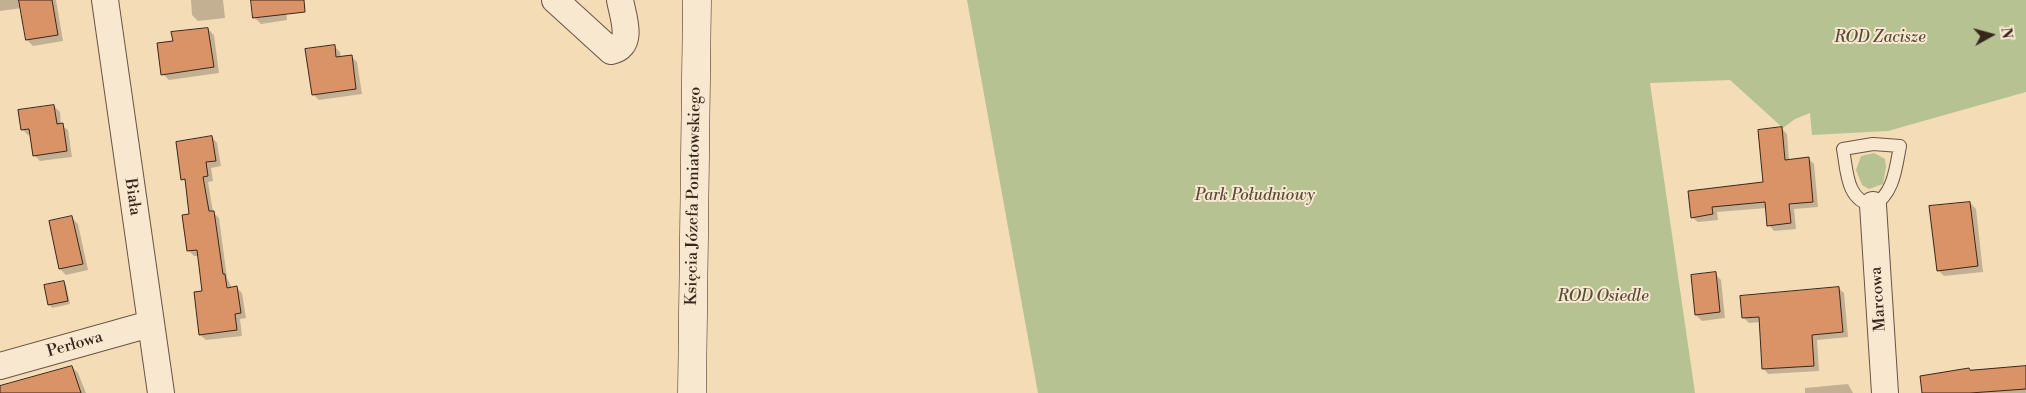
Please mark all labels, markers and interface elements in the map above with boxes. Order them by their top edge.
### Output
north arrow [1966,10,2016,60]
text: N [1996,27,2015,40]
park label: ROD Zacisze [1834,28,1926,48]
street label: Księcia Józefa Poniatowskiego [682,86,706,306]
street label: Biała [120,177,144,217]
park label: Park Południowy [1195,186,1315,206]
street label: Marcowa [1867,266,1891,332]
park label: ROD Osiedle [1557,287,1649,307]
street label: Perłowa [45,328,105,362]

